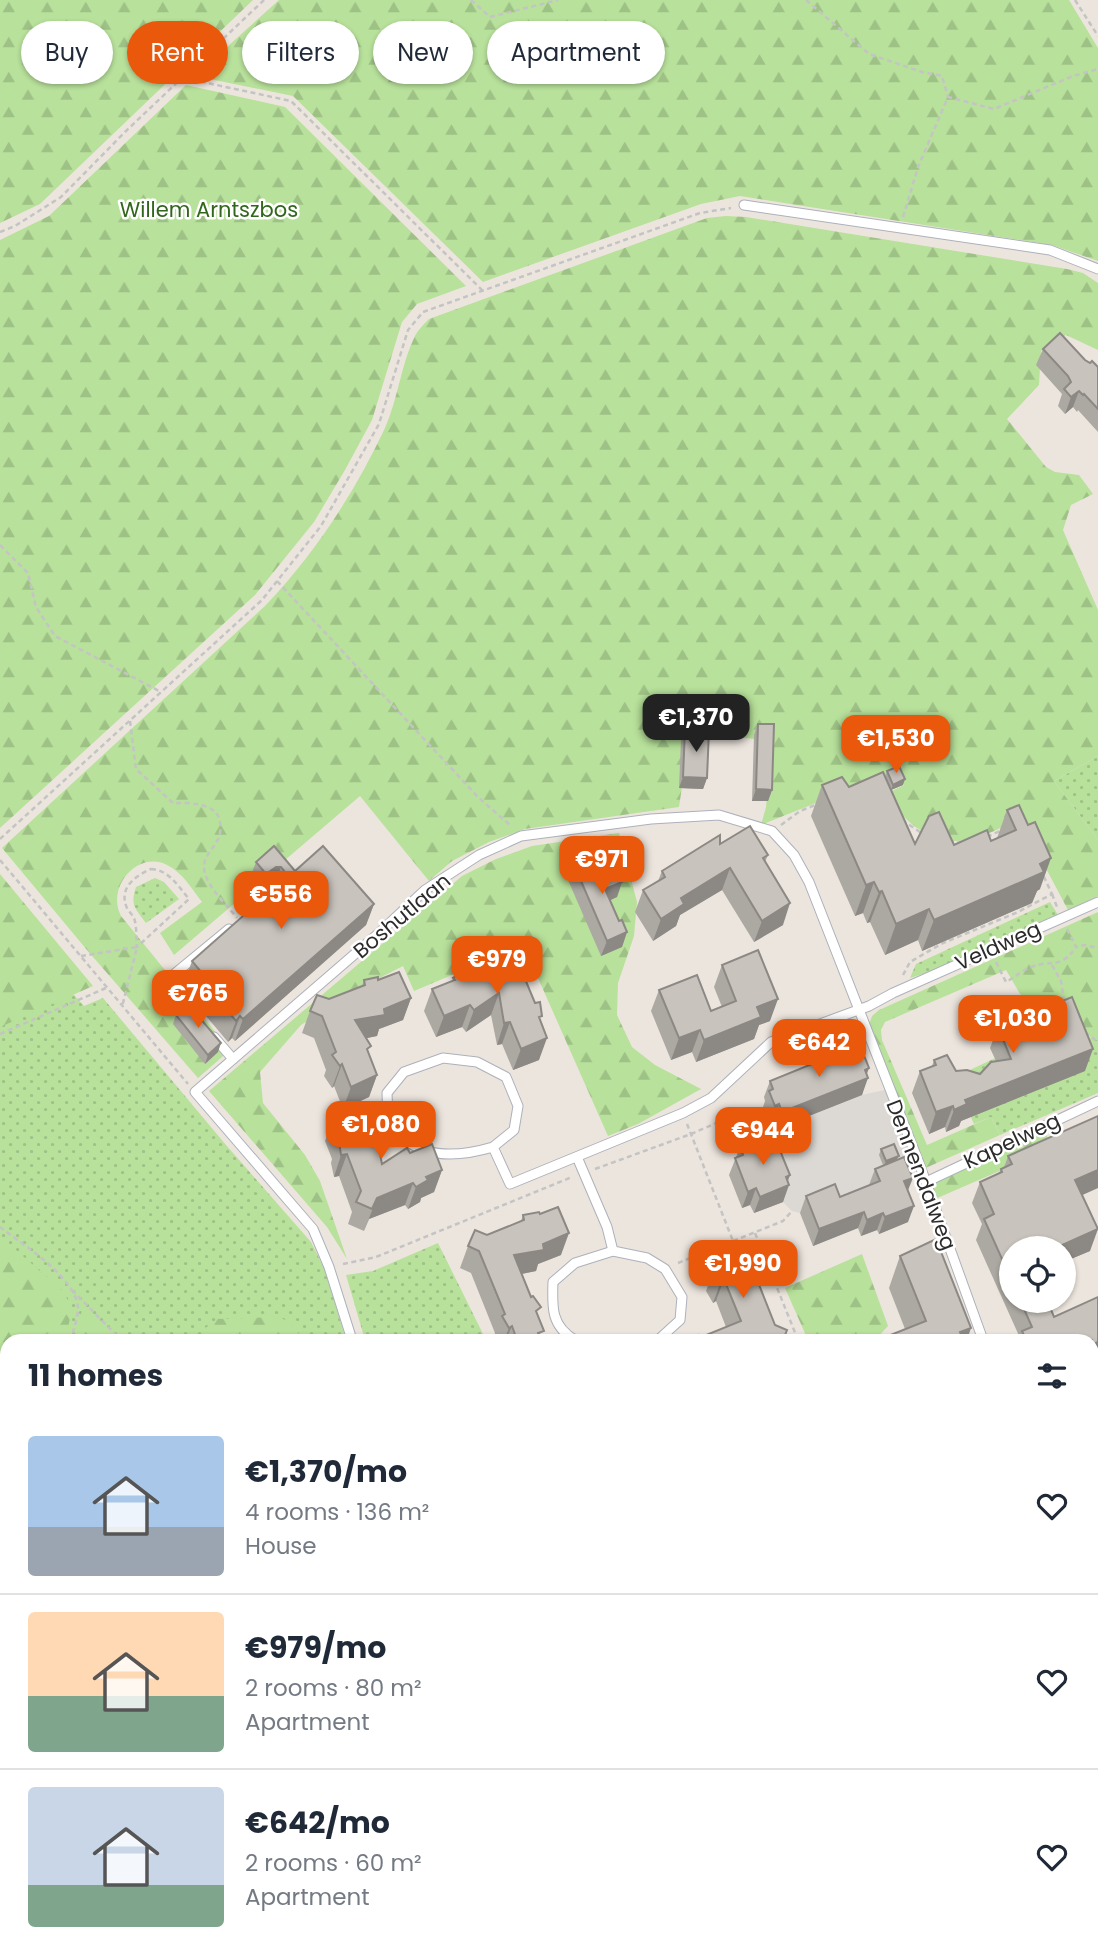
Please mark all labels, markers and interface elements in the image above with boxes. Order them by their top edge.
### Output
chip: Buy [21,21,113,84]
chip: Rent [127,21,228,84]
chip: Filters [242,21,359,84]
chip: New [373,21,473,84]
chip: Apartment [487,21,665,84]
park label: Willem Arntszbos [120,195,298,224]
pin: €1,370 [639,694,753,754]
text: €1,370 [659,701,733,733]
pin: €1,530 [839,716,953,775]
text: €1,530 [857,722,935,754]
pin: €971 [561,836,643,896]
text: €971 [575,843,629,875]
street label: Boshutlaan [347,866,457,965]
pin: €556 [240,872,322,931]
text: €556 [250,878,312,910]
street label: Veldweg [950,914,1045,977]
pin: €979 [456,936,538,996]
text: €979 [468,943,526,975]
pin: €765 [157,970,239,1030]
text: €765 [168,977,228,1009]
pin: €1,030 [956,996,1070,1055]
text: €1,030 [974,1002,1052,1034]
pin: €642 [778,1020,860,1079]
text: €642 [788,1026,850,1058]
street label: Dennendalweg [879,1095,964,1254]
pin: €1,080 [324,1102,438,1161]
street label: Kapelweg [959,1106,1065,1176]
text: €1,080 [342,1108,420,1140]
pin: €944 [722,1108,804,1167]
text: €944 [731,1114,795,1146]
map controls [999,1236,1076,1313]
button: locate [999,1236,1076,1313]
pin: €1,990 [686,1240,800,1300]
text: €1,990 [705,1247,781,1279]
text: 11 homes [28,1354,163,1397]
icon: filters [1033,1357,1071,1395]
text: €1,370/mo [245,1450,407,1493]
icon: home [84,1464,168,1548]
icon: heart [1033,1487,1071,1525]
text: 4 rooms · 136 m² [245,1496,429,1528]
text: House [245,1530,317,1562]
text: €979/mo [245,1626,386,1669]
icon: home [84,1640,168,1724]
icon: heart [1033,1663,1071,1701]
text: 2 rooms · 80 m² [245,1672,422,1704]
text: Apartment [245,1706,370,1738]
text: €642/mo [245,1801,390,1844]
icon: home [84,1815,168,1899]
icon: heart [1033,1838,1071,1876]
text: 2 rooms · 60 m² [245,1847,422,1879]
text: Apartment [245,1881,370,1913]

